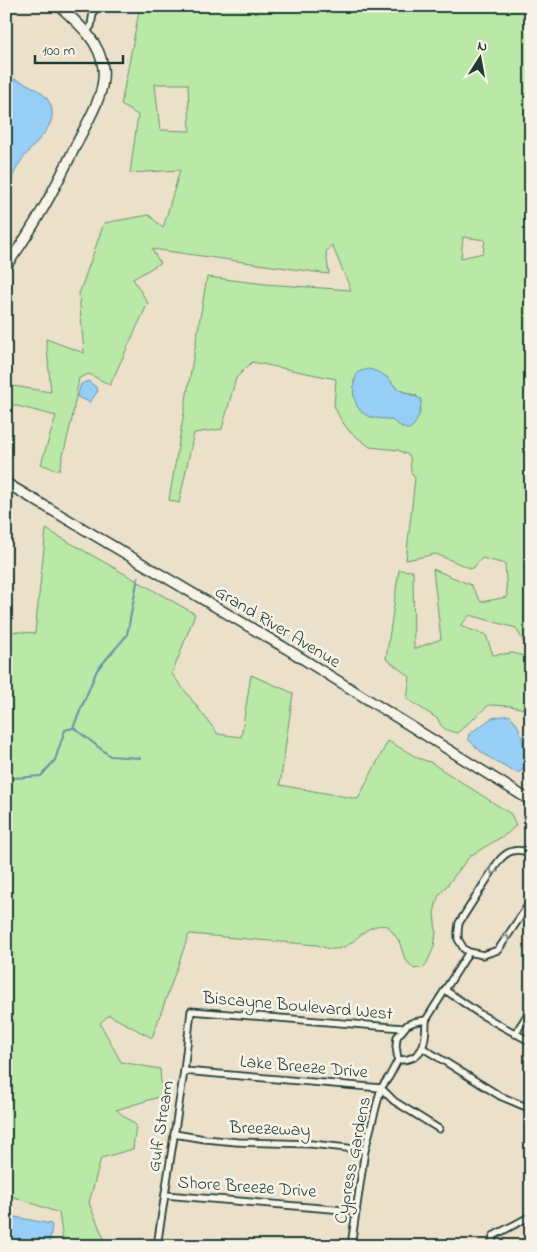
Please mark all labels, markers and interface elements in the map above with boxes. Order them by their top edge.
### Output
scale bar [35,32,122,64]
north arrow [454,32,504,82]
text: N [476,36,489,58]
text: 100 m [42,40,75,62]
street label: Grand River Avenue [209,580,346,676]
one-way arrow [489,865,499,874]
one-way arrow [500,935,509,944]
street label: Biscayne Boulevard West [201,986,394,1028]
street label: Lake Breeze Drive [239,1049,370,1087]
street label: Gulf Stream [142,1079,182,1174]
street label: Cypress Gardens [329,1095,379,1226]
street label: Breezeway [228,1116,311,1144]
street label: Shore Breeze Drive [177,1170,318,1206]

